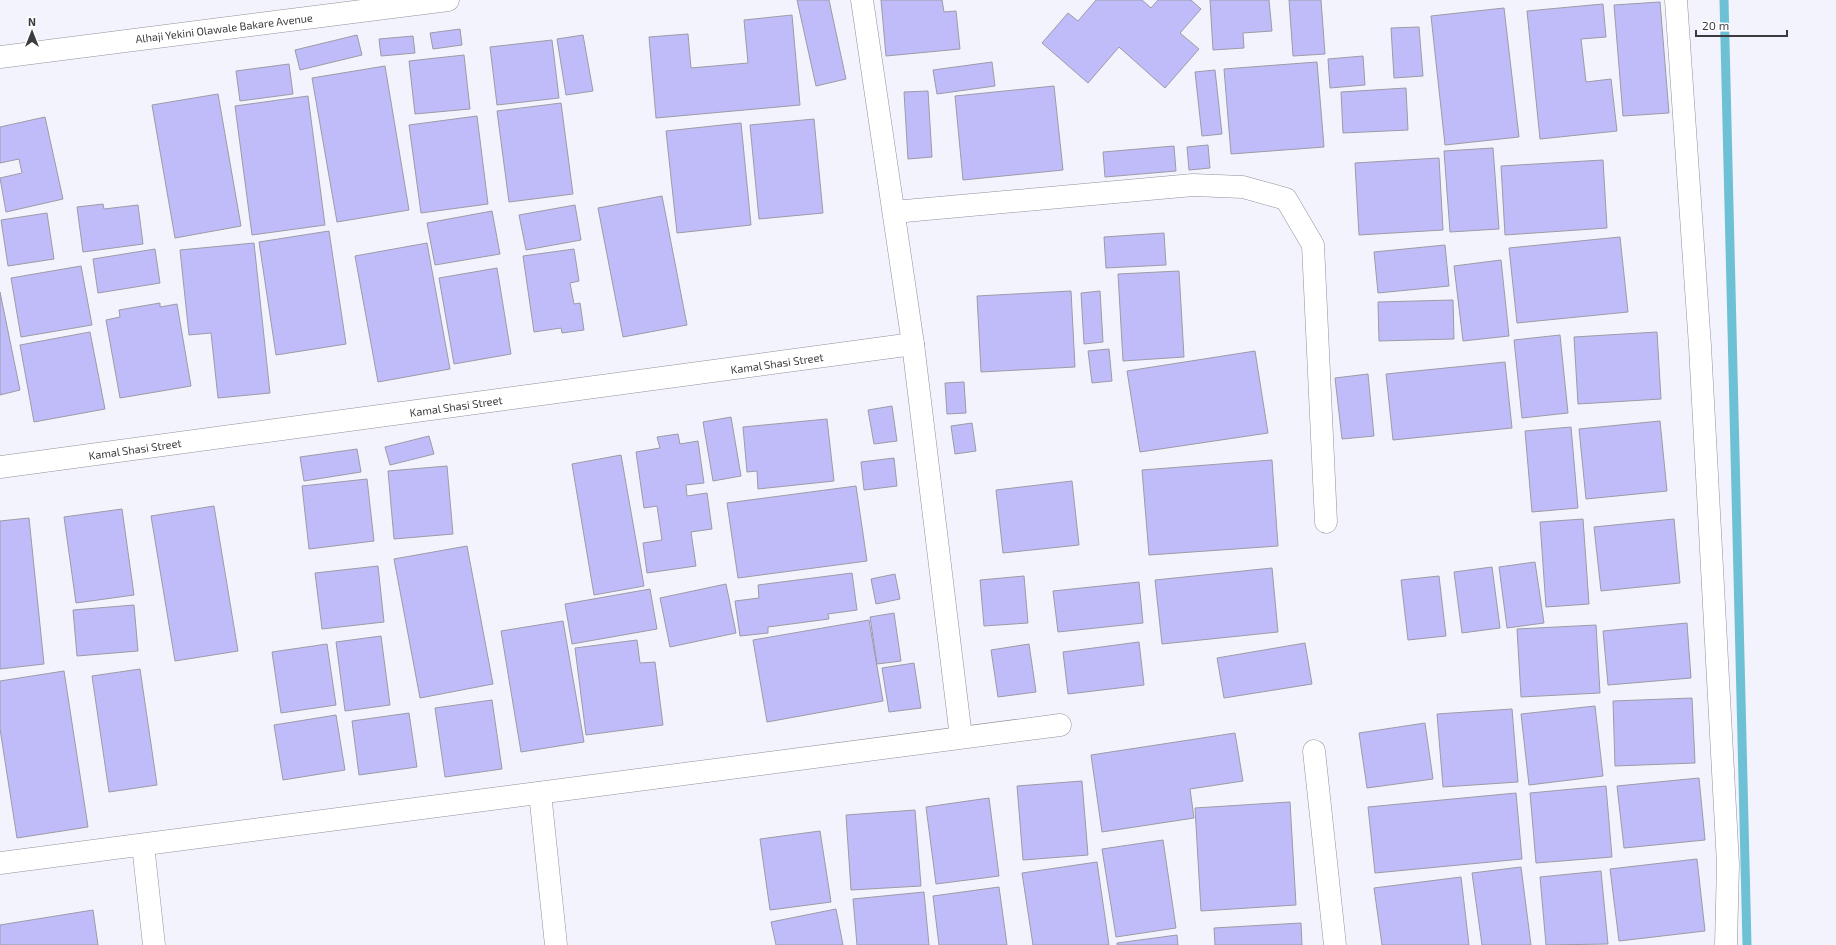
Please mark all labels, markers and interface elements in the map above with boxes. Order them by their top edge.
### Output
street label: Alhaji Yekini Olawale Bakare Avenue [135,11,314,46]
north arrow [12,12,52,52]
scale bar [1696,12,1787,38]
text: N [28,15,36,28]
text: 20 m [1702,18,1729,32]
street label: Kamal Shasi Street [730,350,824,376]
street label: Kamal Shasi Street [409,393,503,419]
street label: Kamal Shasi Street [88,436,182,462]

